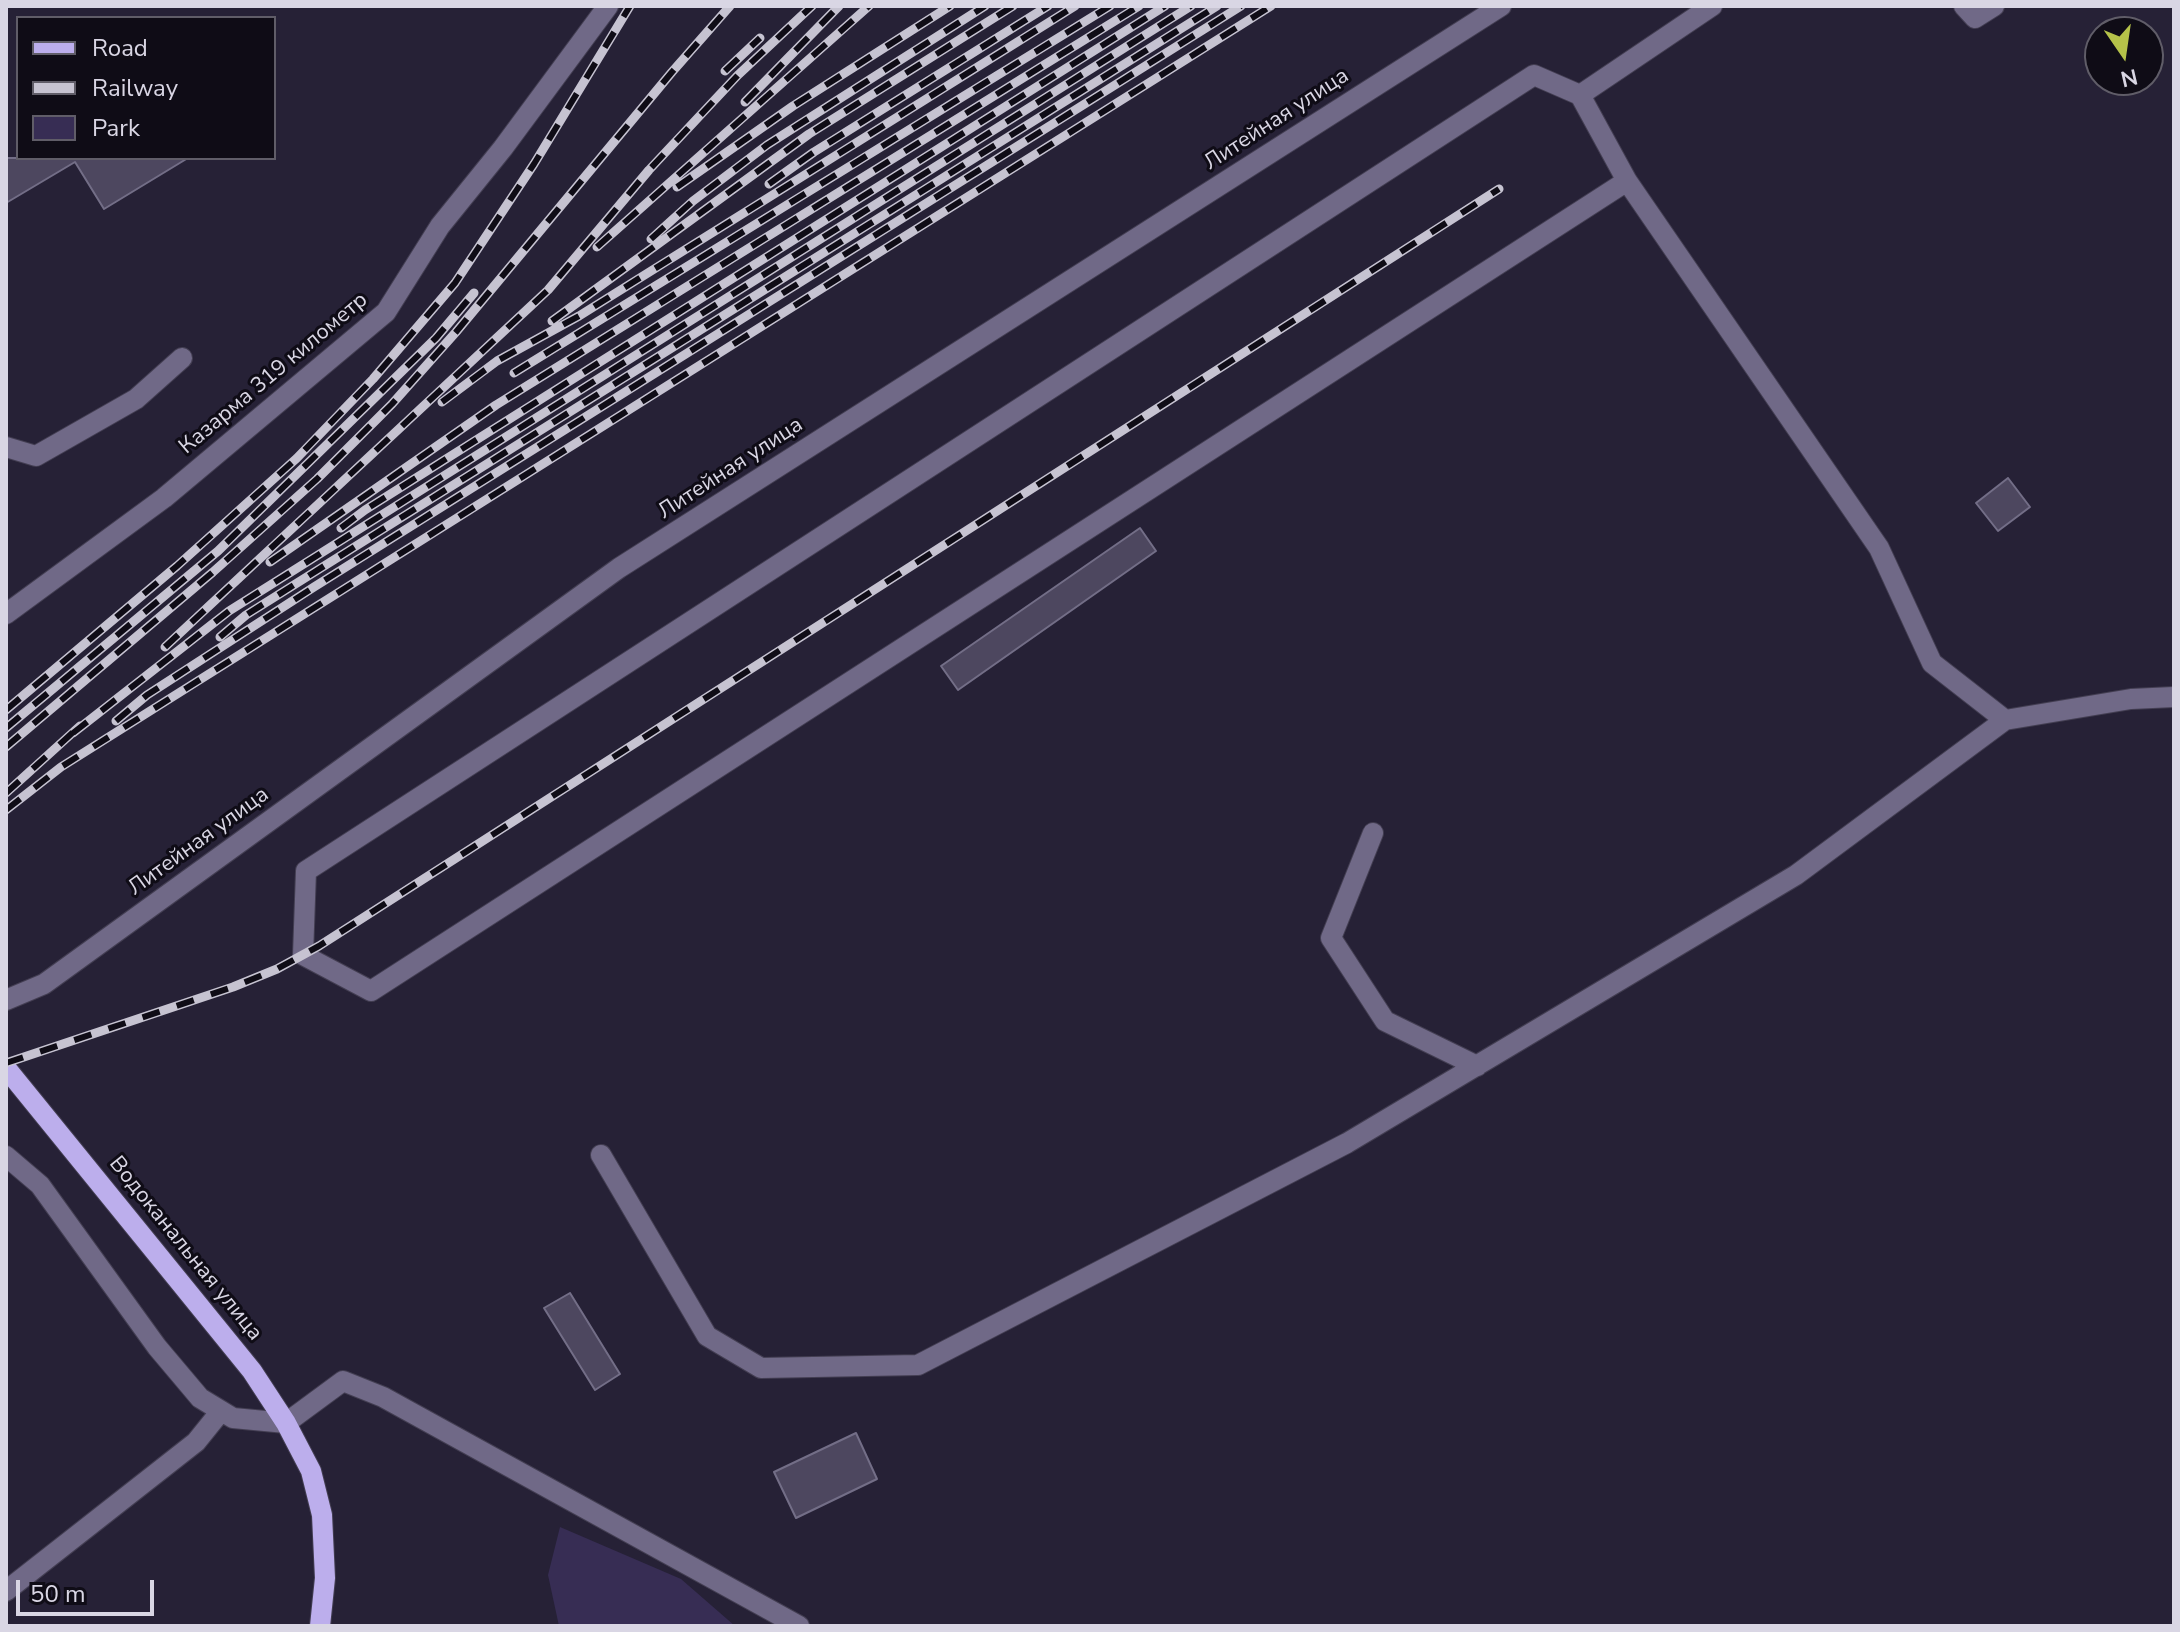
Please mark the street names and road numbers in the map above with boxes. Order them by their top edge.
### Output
street label: Литейная улица [1200,63,1354,177]
street label: Казарма 319 километр [174,287,374,461]
street label: Литейная улица [654,412,808,526]
street label: Литейная улица [124,782,274,902]
street label: Водоканальная улица [103,1152,267,1346]

